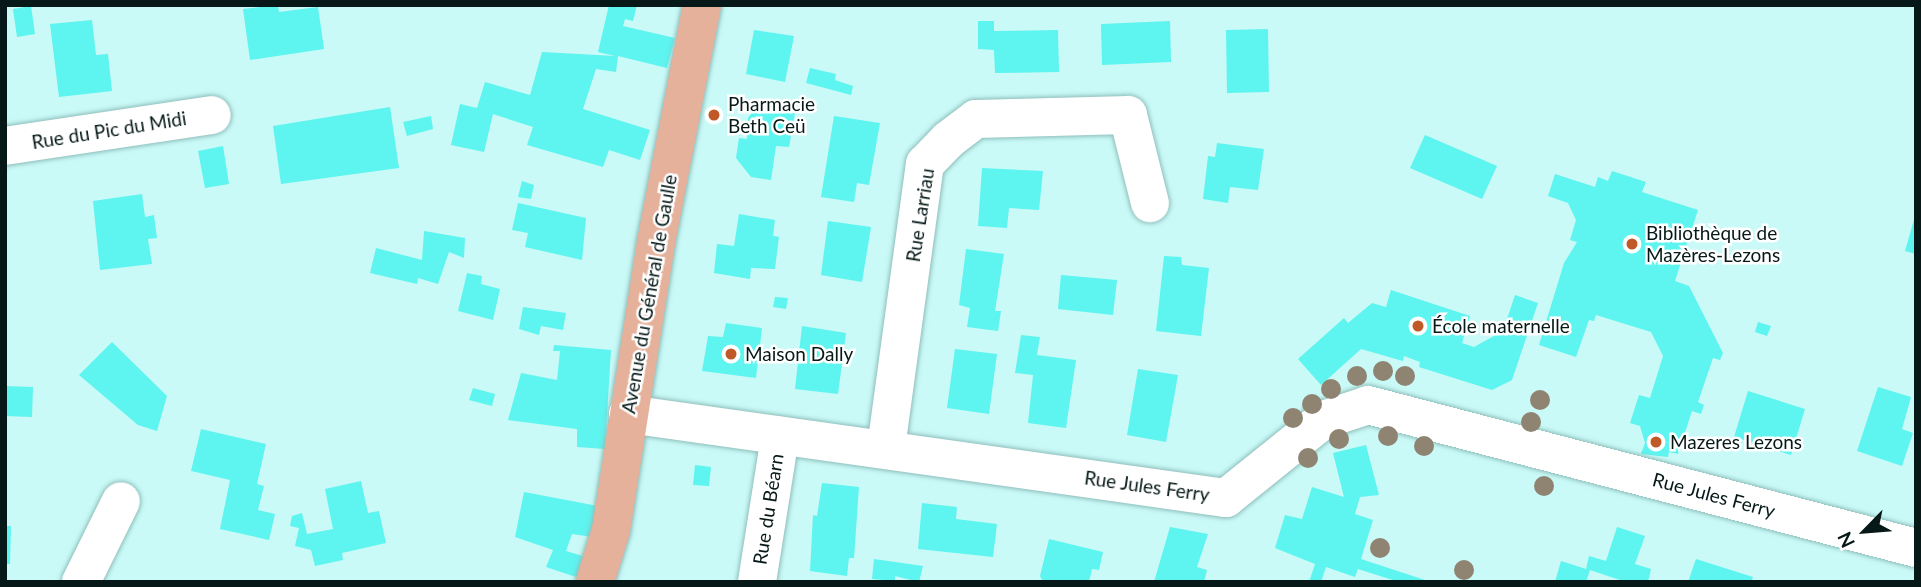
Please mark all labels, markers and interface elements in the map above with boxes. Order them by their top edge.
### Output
place label: Pharmacie Beth Ceü [728,93,815,137]
street label: Rue du Pic du Midi [30,107,188,153]
marker: Pharmacie Beth Ceü [706,107,722,123]
street label: Rue Larriau [901,166,939,264]
street label: Avenue du Général de Gaulle [617,173,681,415]
place label: Bibliothèque de Mazères-Lezons [1646,222,1780,266]
marker: Bibliothèque de Mazères-Lezons [1624,236,1640,252]
place label: École maternelle [1432,315,1570,337]
marker: École maternelle [1410,318,1426,334]
place label: Maison Dally [745,343,853,365]
marker: Maison Dally [723,346,739,362]
place label: Mazeres Lezons [1670,431,1802,453]
marker: Mazeres Lezons [1648,434,1664,450]
street label: Rue du Béarn [748,452,788,566]
street label: Rue Jules Ferry [1083,466,1211,506]
street label: Rue Jules Ferry [1650,468,1778,522]
north arrow [1830,496,1900,566]
text: N [1832,529,1859,552]

